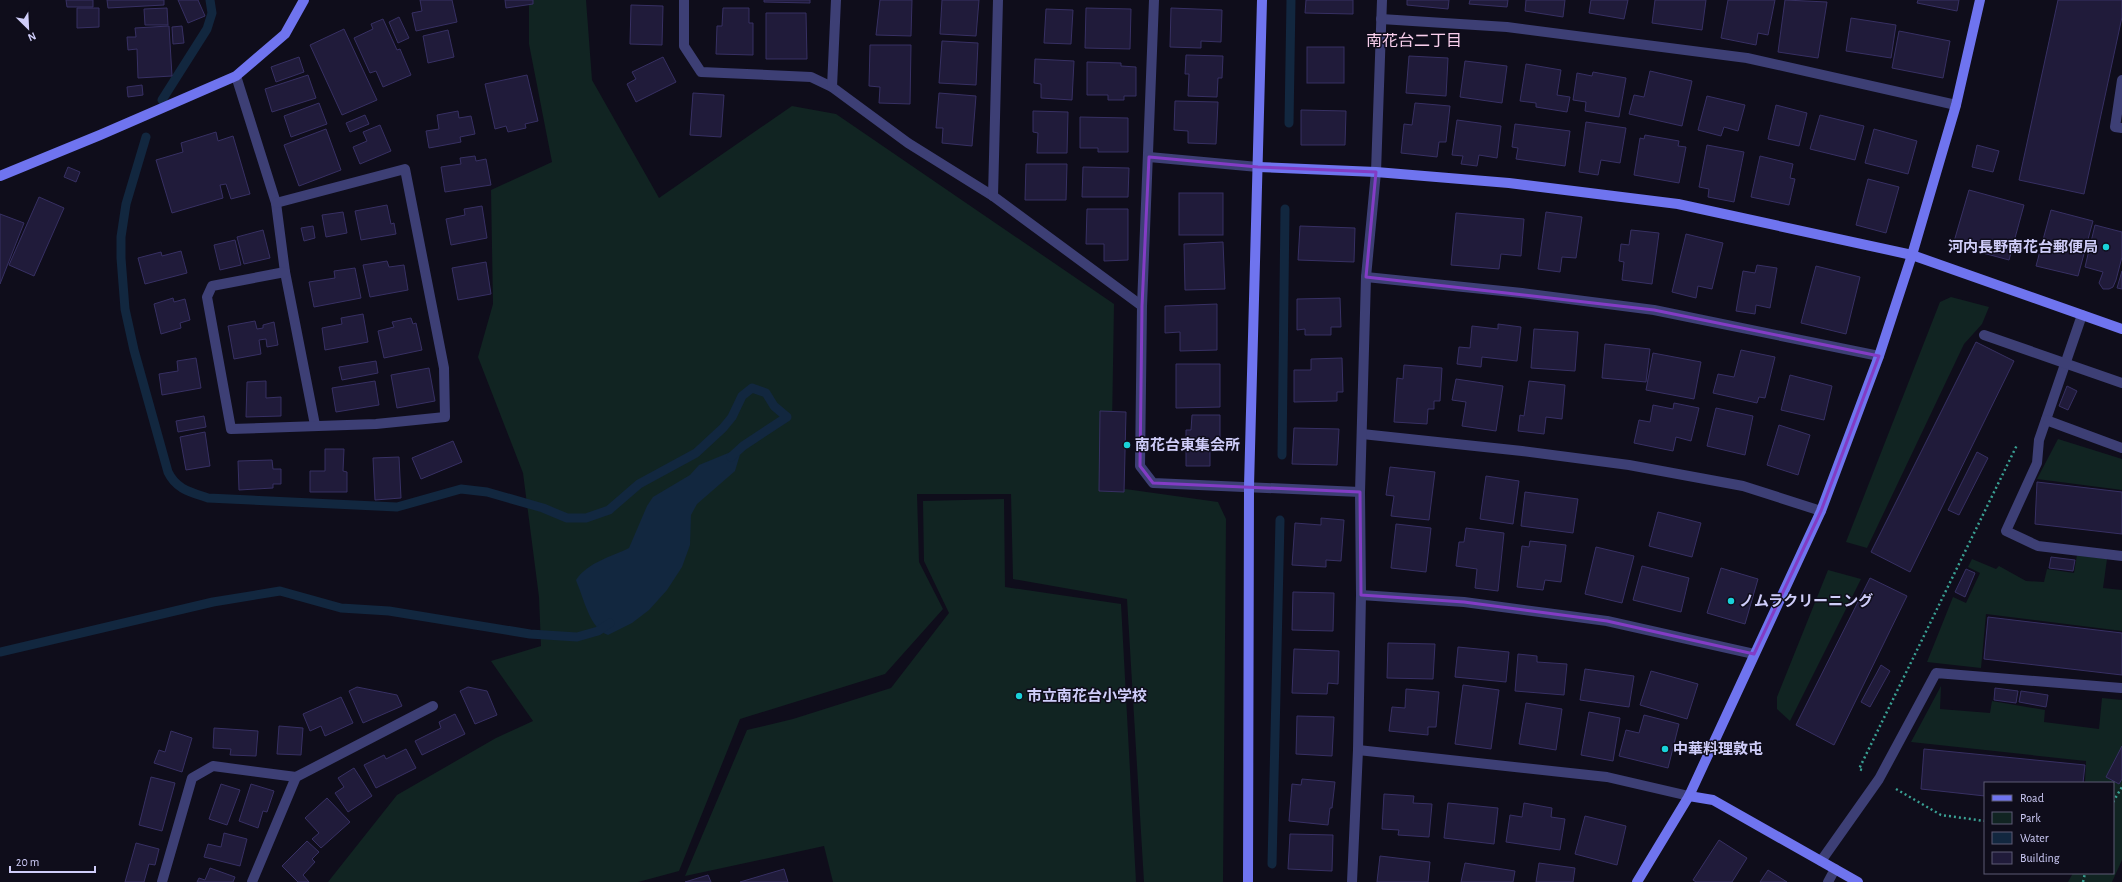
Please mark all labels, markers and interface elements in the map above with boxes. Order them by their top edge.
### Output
north arrow [8,8,48,48]
text: N [26,30,38,43]
district label: 南花台二丁目 [1366,32,1462,49]
place label: 河内長野南花台郵便局 [1948,239,2098,255]
marker: 河内長野南花台郵便局 [2101,242,2111,252]
place label: 南花台東集会所 [1135,437,1240,453]
marker: 南花台東集会所 [1122,440,1132,450]
place label: ノムラクリーニング [1739,593,1873,609]
marker: ノムラクリーニング [1726,596,1736,606]
place label: 市立南花台小学校 [1027,688,1147,704]
marker: 市立南花台小学校 [1014,691,1024,701]
place label: 中華料理敦屯 [1673,740,1763,757]
marker: 中華料理敦屯 [1660,744,1670,754]
legend [1984,782,2114,874]
text: Road [2020,792,2044,804]
text: Park [2020,812,2041,824]
text: Water [2020,832,2049,844]
scale bar [10,848,95,874]
text: Building [2020,852,2060,864]
text: 20 m [16,856,39,868]

